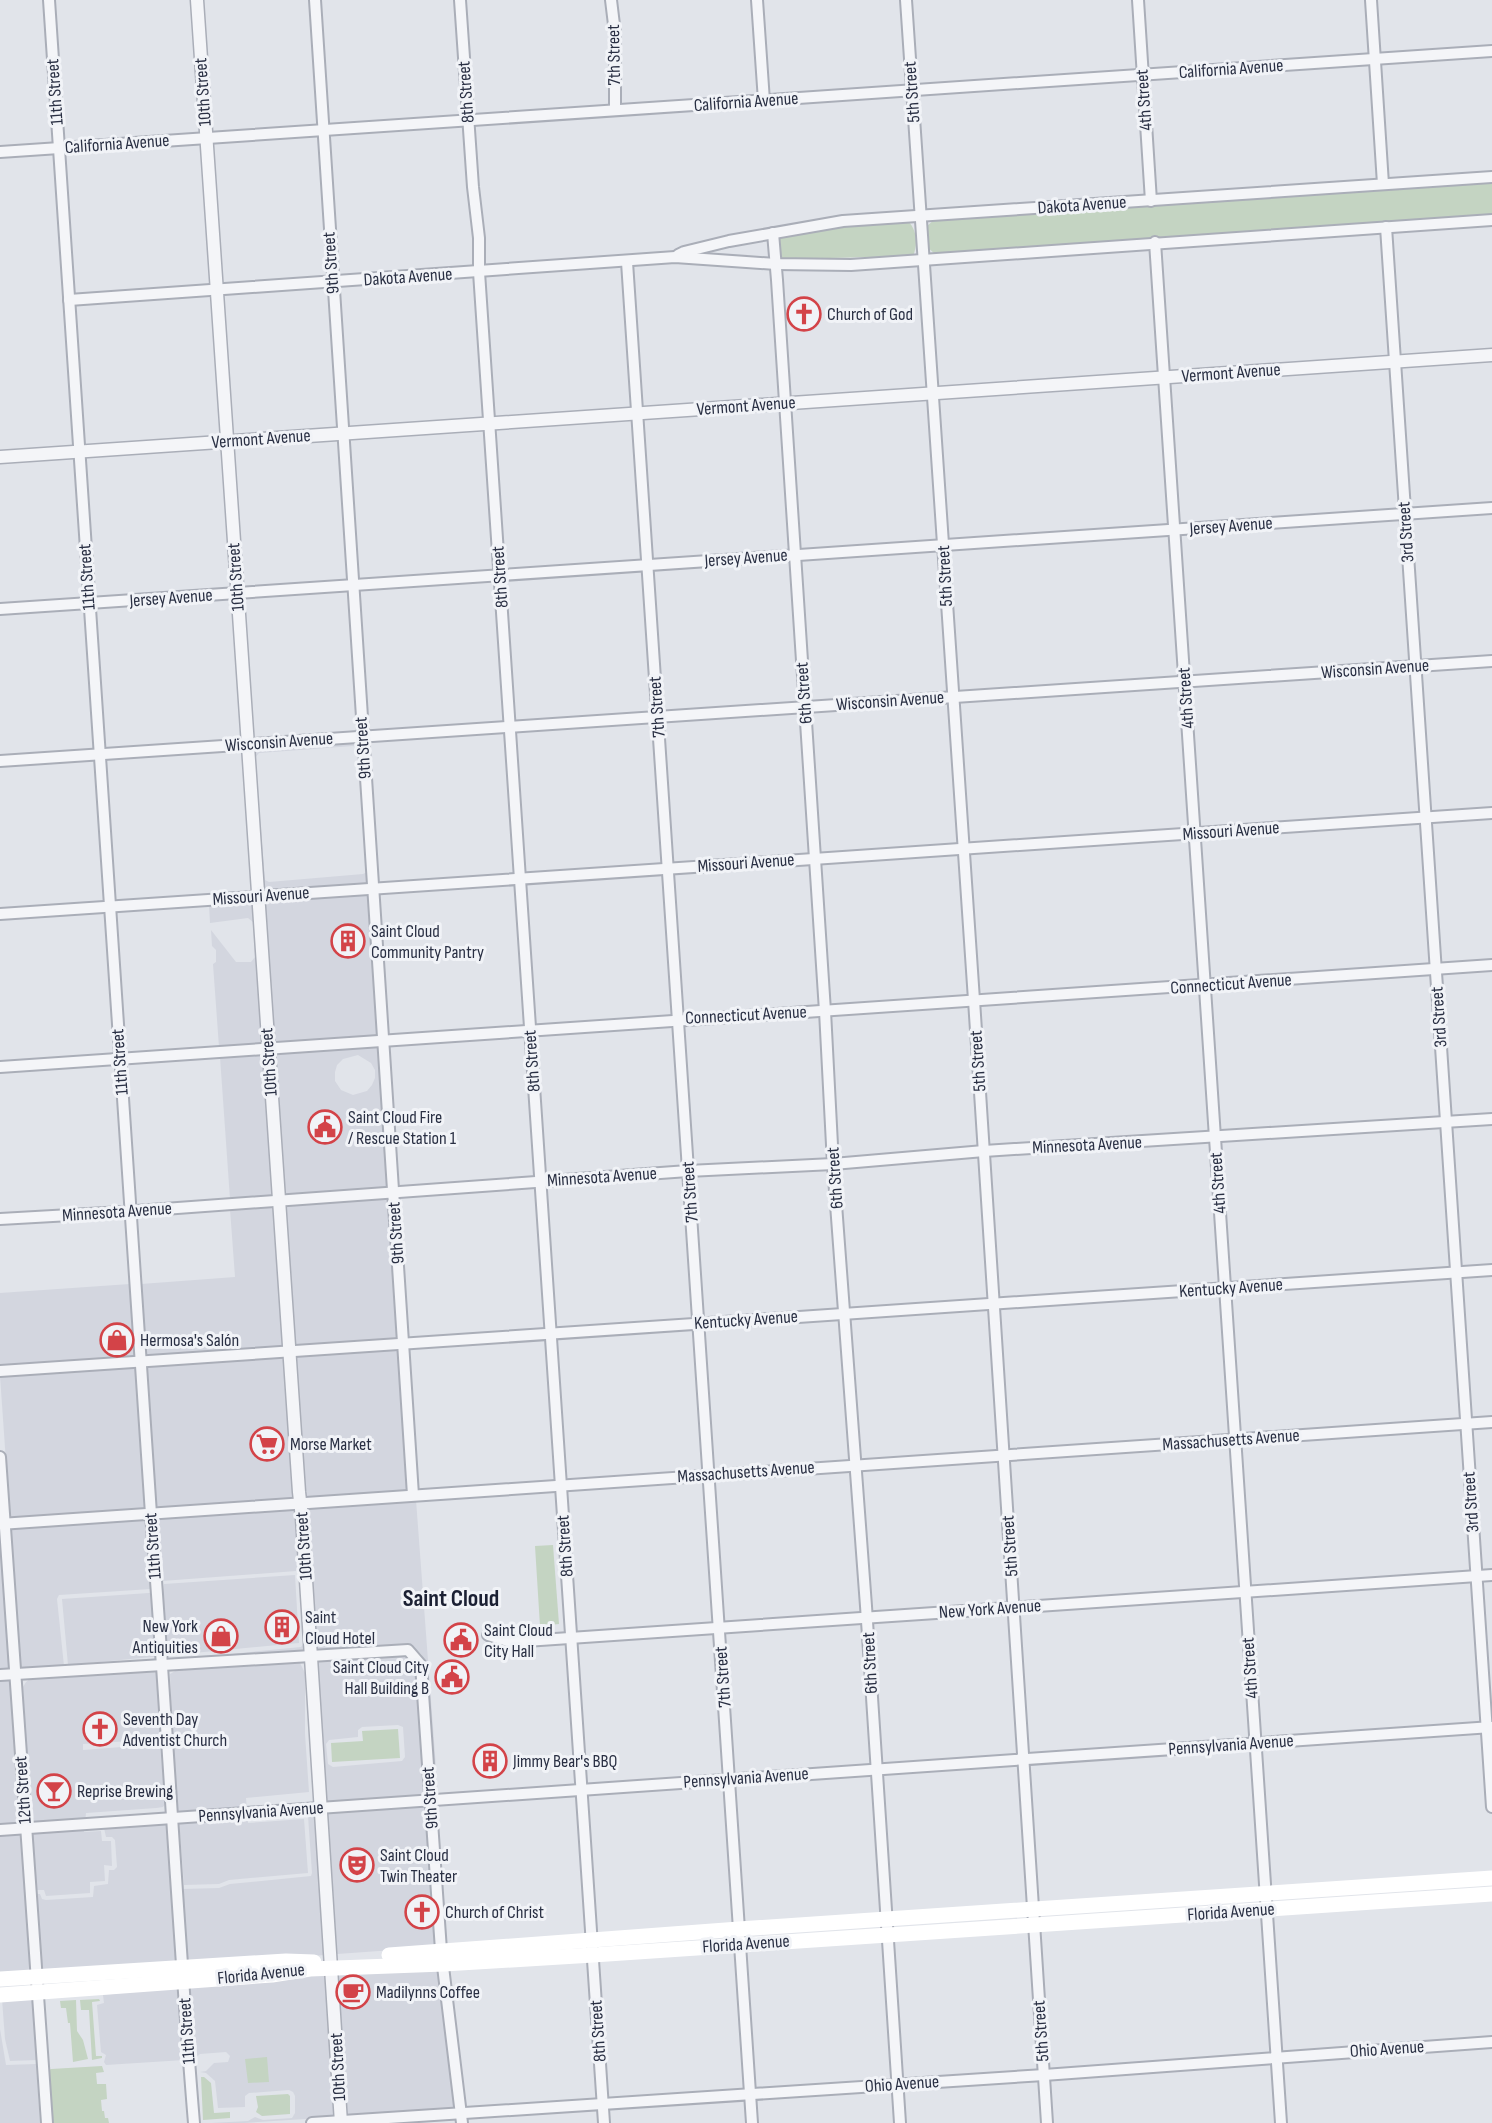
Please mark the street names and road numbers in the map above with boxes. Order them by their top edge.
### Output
street label: 7th Street [603,24,625,86]
street label: California Avenue [1178,55,1284,83]
street label: 10th Street [190,57,216,127]
street label: 11th Street [42,58,68,126]
street label: 8th Street [453,60,479,124]
street label: 5th Street [899,60,925,123]
street label: 4th Street [1131,68,1157,131]
street label: California Avenue [693,88,799,116]
street label: California Avenue [64,130,170,158]
street label: Dakota Avenue [1037,191,1127,219]
street label: 9th Street [318,231,344,295]
street label: Dakota Avenue [363,263,453,291]
street label: Vermont Avenue [1181,359,1281,387]
street label: Vermont Avenue [696,392,796,420]
street label: Vermont Avenue [211,425,311,453]
street label: 3rd Street [1393,500,1419,563]
street label: Jersey Avenue [1188,513,1273,539]
street label: 10th Street [223,542,249,612]
street label: 11th Street [74,543,100,611]
street label: 5th Street [933,544,957,607]
street label: 8th Street [487,545,513,609]
street label: Jersey Avenue [703,545,788,571]
street label: Jersey Avenue [128,585,213,611]
street label: Wisconsin Avenue [1320,655,1430,683]
street label: 6th Street [791,661,817,725]
street label: 4th Street [1173,666,1199,729]
street label: 7th Street [644,675,670,738]
street label: Wisconsin Avenue [835,687,945,715]
street label: 9th Street [350,716,376,780]
street label: Wisconsin Avenue [224,728,334,756]
street label: Missouri Avenue [1182,817,1280,845]
street label: Missouri Avenue [697,849,795,877]
street label: Missouri Avenue [212,882,310,910]
street label: Connecticut Avenue [1170,969,1292,999]
street label: 3rd Street [1426,985,1452,1048]
street label: Connecticut Avenue [685,1001,807,1029]
street label: 10th Street [256,1027,282,1097]
street label: 11th Street [107,1028,133,1096]
street label: 8th Street [519,1029,545,1093]
street label: 5th Street [965,1029,991,1092]
street label: Minnesota Avenue [1032,1132,1142,1158]
street label: 6th Street [822,1146,848,1210]
street label: 4th Street [1205,1151,1231,1214]
street label: 7th Street [677,1160,703,1223]
street label: Minnesota Avenue [546,1163,658,1191]
street label: Minnesota Avenue [61,1198,173,1226]
street label: 9th Street [383,1201,409,1265]
street label: Kentucky Avenue [1178,1274,1284,1302]
street label: Kentucky Avenue [693,1306,799,1334]
street label: Massachusetts Avenue [1162,1425,1300,1455]
street label: Massachusetts Avenue [677,1457,815,1487]
street label: 3rd Street [1458,1470,1484,1533]
street label: 10th Street [291,1511,317,1581]
street label: 11th Street [140,1512,166,1580]
street label: 8th Street [552,1514,578,1578]
street label: 5th Street [997,1514,1023,1577]
street label: New York Avenue [938,1595,1042,1623]
street label: 6th Street [858,1631,882,1694]
street label: 4th Street [1237,1636,1263,1699]
street label: 7th Street [710,1645,736,1708]
street label: Pennsylvania Avenue [1168,1730,1294,1760]
street label: 12th Street [10,1755,36,1825]
street label: Pennsylvania Avenue [683,1763,809,1793]
street label: 9th Street [417,1766,443,1830]
street label: Pennsylvania Avenue [198,1797,324,1827]
street label: Florida Avenue [1187,1898,1275,1926]
street label: Florida Avenue [702,1930,790,1958]
street label: Florida Avenue [216,1959,306,1989]
street label: 11th Street [174,1997,200,2065]
street label: 8th Street [585,1999,611,2063]
street label: 5th Street [1028,1999,1054,2062]
street label: 10th Street [326,2032,350,2102]
street label: Ohio Avenue [1349,2036,1425,2062]
street label: Ohio Avenue [864,2071,940,2097]

